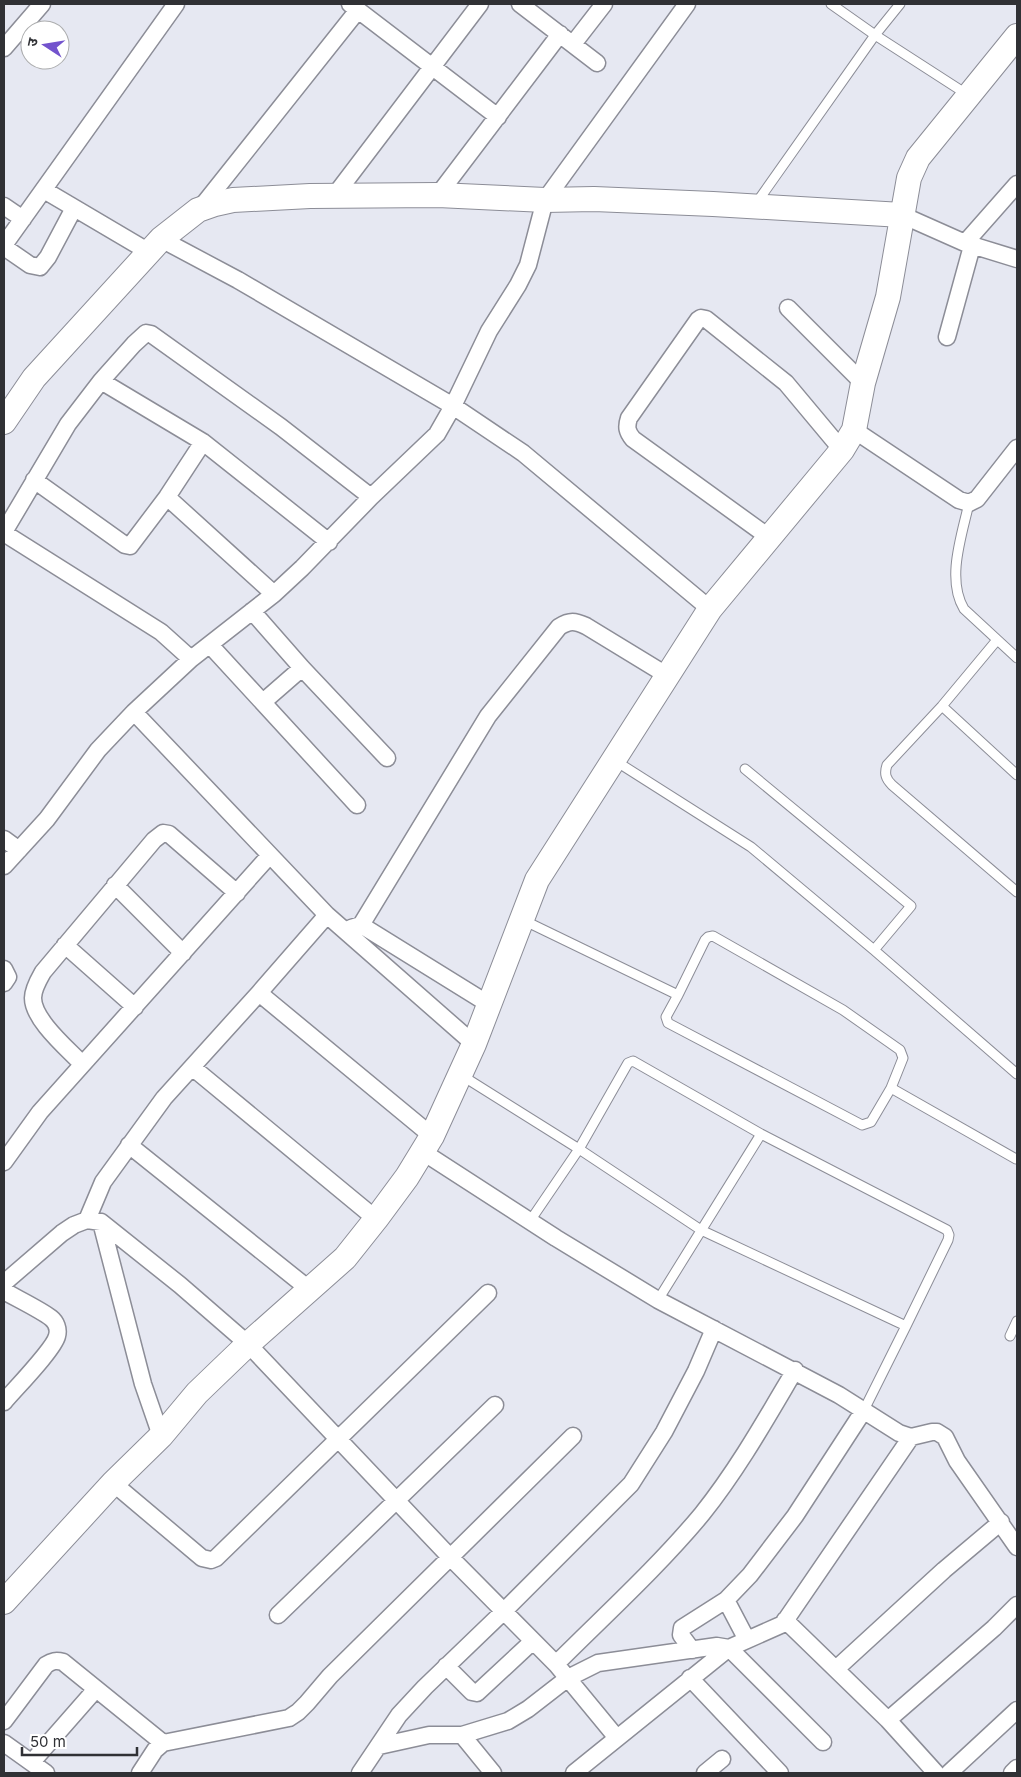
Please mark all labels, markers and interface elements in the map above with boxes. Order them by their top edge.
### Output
north arrow [20,20,70,70]
text: उ [23,36,41,48]
scale bar [22,1724,138,1756]
text: 50 m [30,1732,66,1751]

